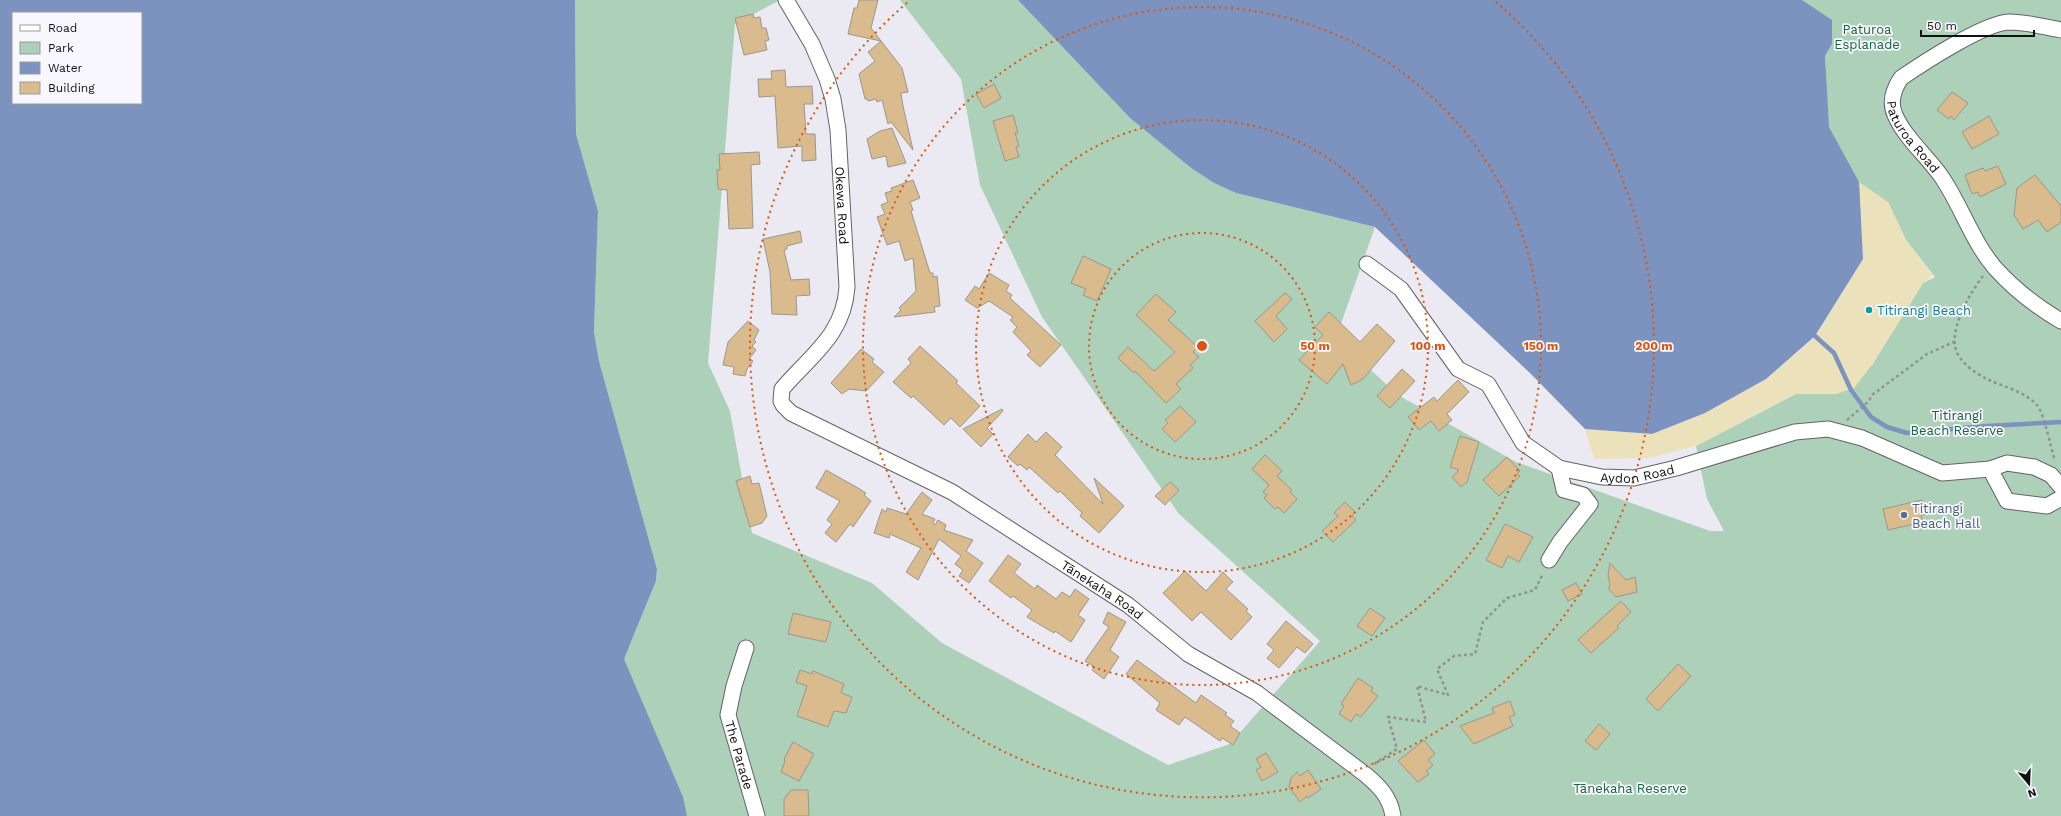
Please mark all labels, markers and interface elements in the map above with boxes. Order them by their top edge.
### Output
legend [12,12,142,104]
scale bar [1921,12,2034,38]
text: 50 m [1927,19,1957,33]
text: Road [48,21,77,35]
park label: Paturoa Esplanade [1834,22,1900,52]
text: Park [48,41,74,55]
text: Water [48,61,83,75]
text: Building [48,81,95,95]
street label: Paturoa Road [1884,100,1943,175]
street label: Okewa Road [833,166,852,245]
place label: Titirangi Beach [1877,303,1971,318]
marker: Titirangi Beach [1864,305,1874,315]
centre of rings [1195,339,1209,353]
text: 50 m [1300,339,1330,353]
text: 100 m [1410,339,1446,353]
text: 150 m [1524,339,1558,353]
text: 200 m [1635,339,1673,353]
park label: Titirangi Beach Reserve [1911,408,2003,438]
street label: Aydon Road [1600,461,1676,486]
place label: Titirangi Beach Hall [1912,501,1980,531]
marker: Titirangi Beach Hall [1899,510,1909,520]
street label: Tānekaha Road [1059,557,1146,622]
street label: The Parade [722,719,756,791]
north arrow [2009,764,2049,804]
park label: Tānekaha Reserve [1573,781,1687,796]
text: N [2026,786,2038,800]

